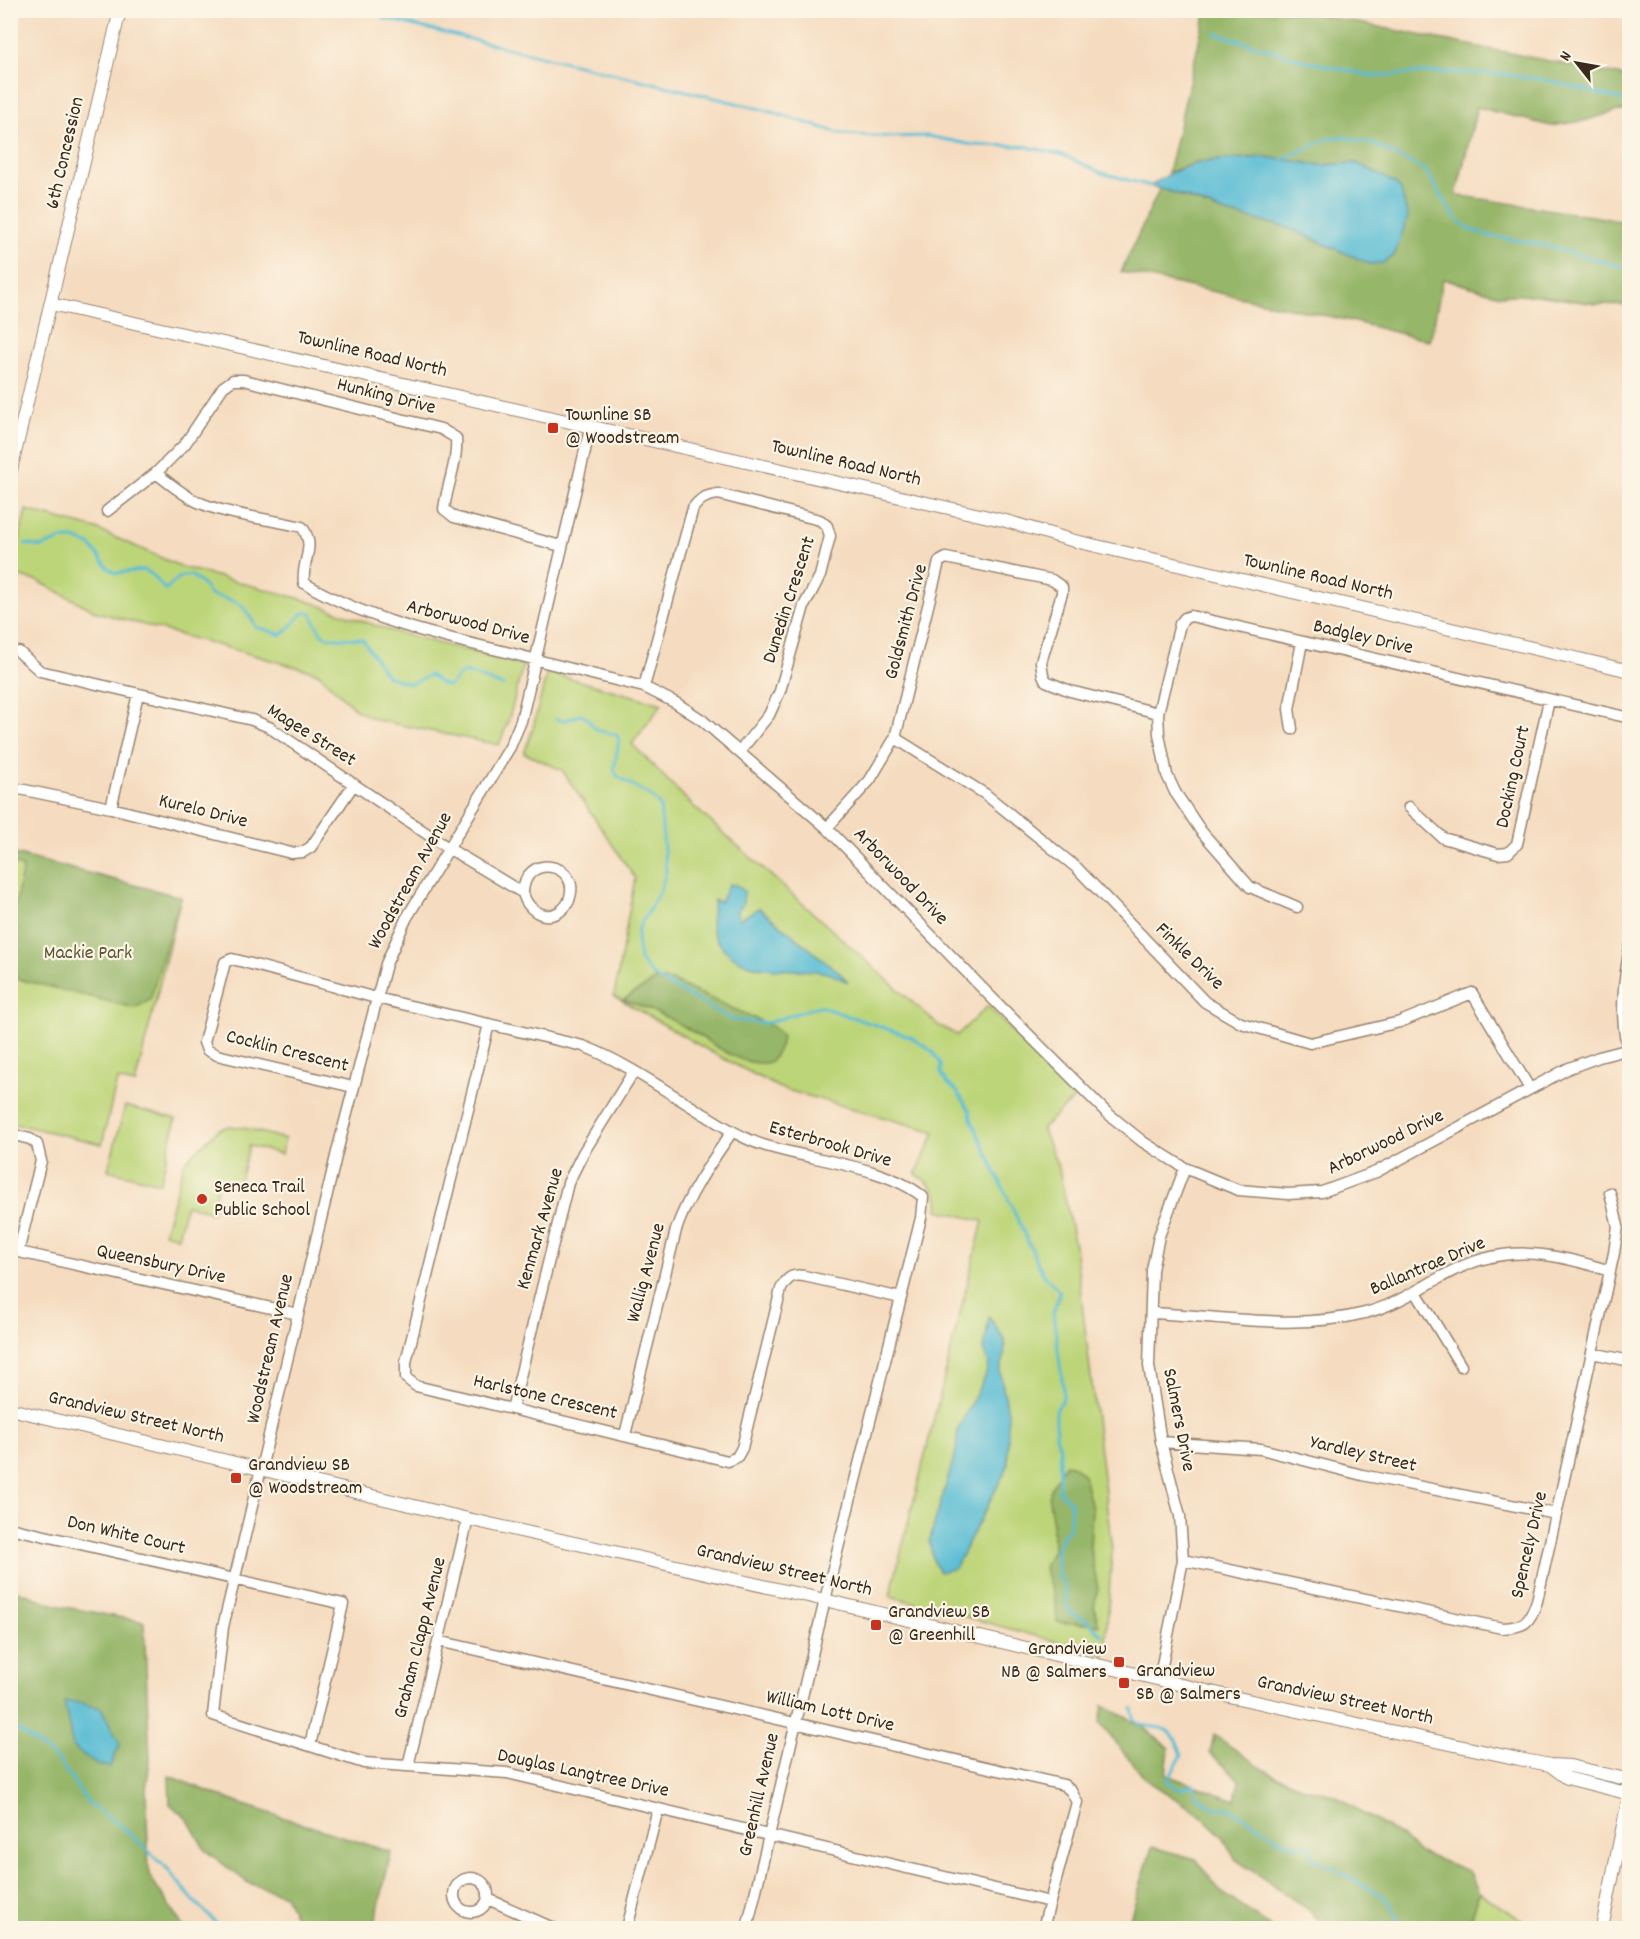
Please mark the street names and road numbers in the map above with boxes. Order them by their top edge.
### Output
street label: 6th Concession [39,94,93,212]
street label: Townline Road North [294,324,450,386]
street label: Hunking Drive [334,371,439,423]
street label: Townline Road North [768,433,924,495]
street label: Dunedin Crescent [756,533,824,667]
street label: Townline Road North [1240,547,1396,609]
street label: Goldsmith Drive [878,561,936,683]
street label: Arborwood Drive [403,593,533,653]
street label: Badgley Drive [1310,613,1416,663]
street label: Magee Street [261,697,361,775]
street label: Docking Court [1490,723,1538,831]
street label: Kurelo Drive [156,787,251,837]
street label: Woodstream Avenue [362,807,460,955]
street label: Arborwood Drive [846,822,954,932]
street label: Finkle Drive [1148,917,1230,997]
street label: Cocklin Crescent [223,1023,351,1081]
street label: Arborwood Drive [1323,1103,1449,1183]
street label: Esterbrook Drive [765,1114,895,1176]
street label: Kenmark Avenue [510,1165,572,1293]
street label: Wallig Avenue [620,1220,674,1326]
street label: Ballantrae Drive [1366,1230,1490,1304]
street label: Queensbury Drive [94,1238,228,1292]
street label: Woodstream Avenue [240,1271,302,1427]
street label: Salmers Drive [1154,1366,1202,1474]
street label: Harlstone Crescent [470,1368,620,1428]
street label: Grandview Street North [45,1384,227,1452]
street label: Yardley Street [1307,1429,1419,1481]
street label: Spencely Drive [1504,1489,1556,1601]
street label: Don White Court [64,1509,188,1563]
street label: Grandview Street North [693,1537,875,1605]
street label: Graham Clapp Avenue [387,1554,455,1722]
street label: Grandview Street North [1254,1669,1436,1733]
street label: William Lott Drive [763,1684,897,1740]
street label: Greenhill Avenue [732,1730,788,1860]
street label: Douglas Langtree Drive [495,1742,672,1806]

